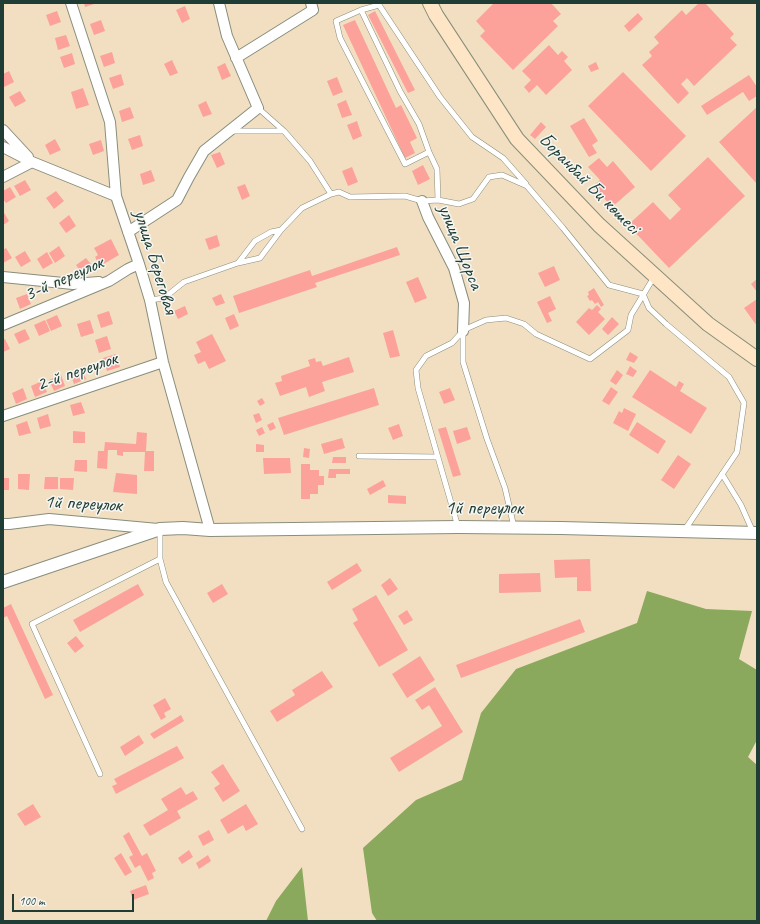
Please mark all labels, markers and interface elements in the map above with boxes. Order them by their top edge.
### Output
street label: Боранбай Би көшесі [533,128,645,240]
street label: улица Щорса [432,201,488,293]
street label: улица Береговая [128,207,182,317]
street label: 3-й переулок [21,251,107,307]
street label: 2-й переулок [33,347,121,397]
street label: 1й переулок [44,490,122,518]
street label: 1й переулок [445,497,523,521]
scale bar [14,886,136,912]
text: 100 m [19,893,45,909]

